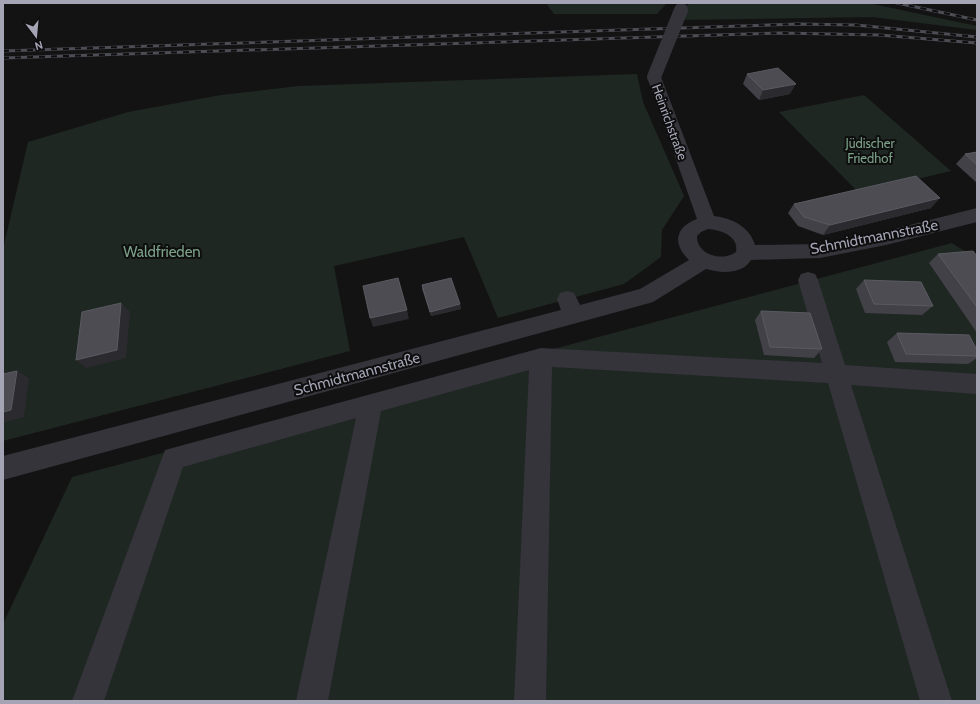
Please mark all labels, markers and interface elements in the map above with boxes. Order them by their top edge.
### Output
north arrow [16,16,56,56]
text: N [33,38,44,53]
street label: Heinrichstraße [649,82,691,162]
park label: Jüdischer Friedhof [844,135,895,166]
street label: Schmidtmannstraße [809,216,940,258]
park label: Waldfrieden [123,243,201,261]
street label: Schmidtmannstraße [292,348,422,400]

